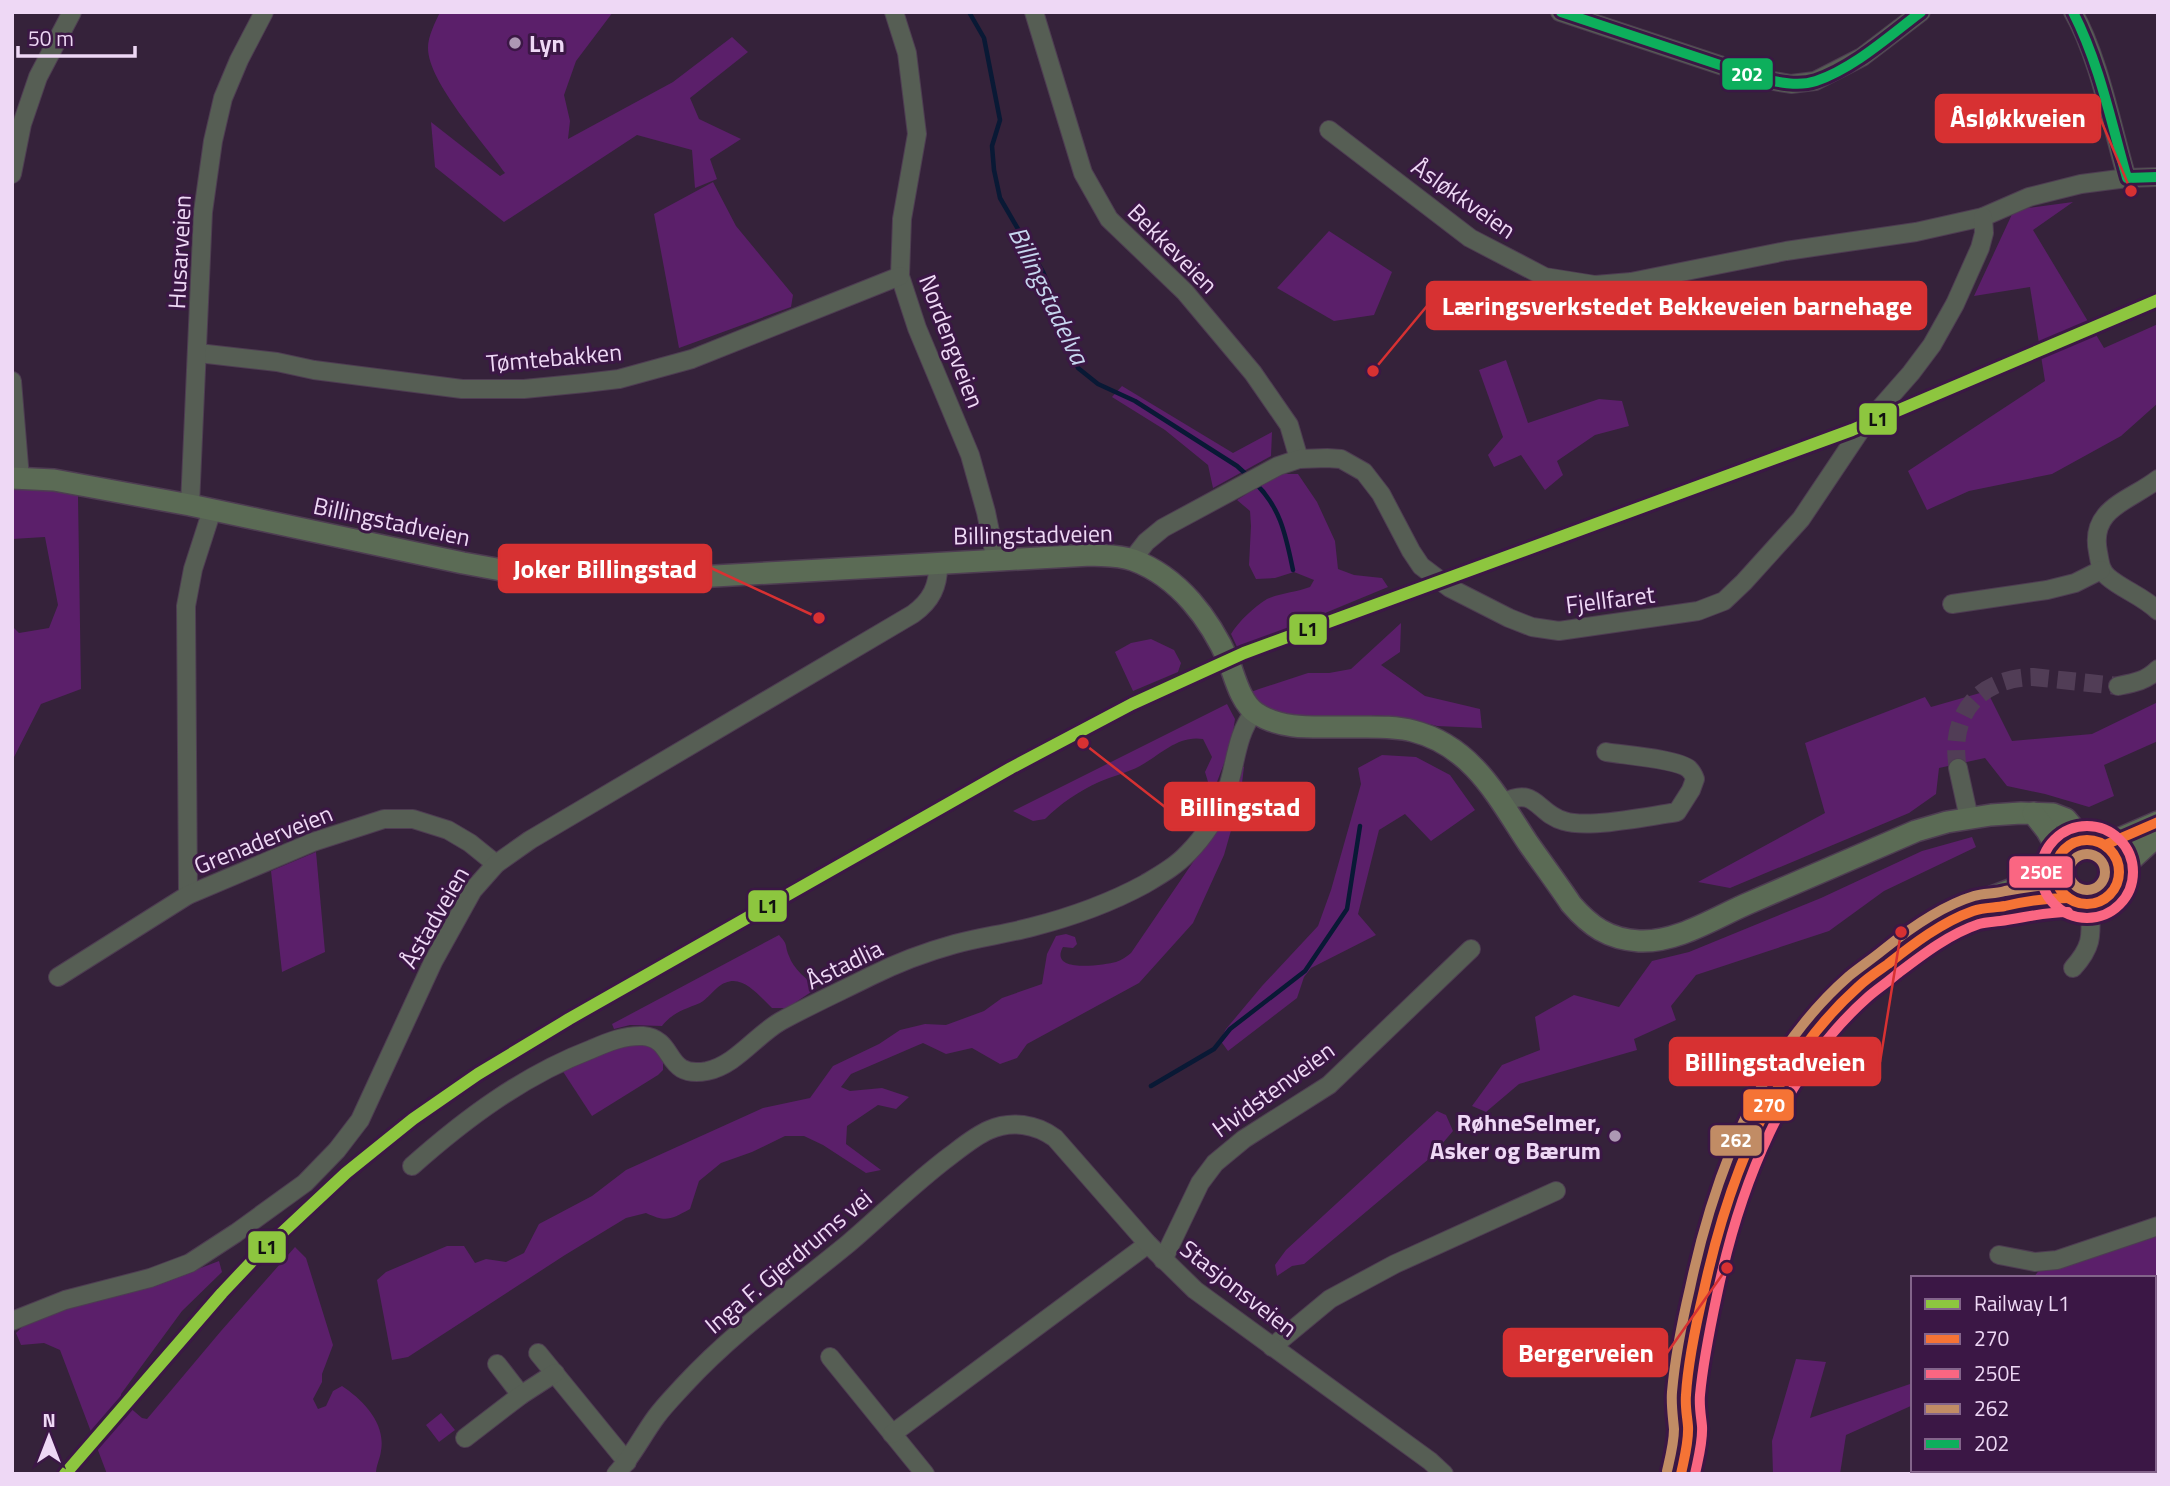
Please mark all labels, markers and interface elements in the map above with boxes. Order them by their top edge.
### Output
scale bar [18,14,135,58]
text: 50 m [28,22,74,54]
place label: Lyn [529,25,565,61]
marker: Lyn [507,35,523,51]
line badge: 202 [1721,57,1774,91]
text: 202 [1731,59,1763,88]
callout: Åsløkkveien [1936,95,2100,142]
text: Åsløkkveien [1950,98,2086,137]
street label: Åsløkkveien [1404,149,1524,247]
street label: Husarveien [158,194,200,310]
street label: Bekkeveien [1120,195,1226,301]
water label: Billingstadelva [999,219,1100,373]
street label: Nordengveien [910,269,994,413]
callout: Læringsverkstedet Bekkeveien barnehage [1427,282,1926,329]
text: Læringsverkstedet Bekkeveien barnehage [1442,286,1912,325]
street label: Tømtebakken [485,333,623,381]
line badge: L1 [1858,402,1898,436]
text: L1 [1868,404,1888,433]
street label: Billingstadveien [310,487,474,555]
street label: Billingstadveien [953,515,1113,553]
callout: Joker Billingstad [499,545,711,592]
text: Joker Billingstad [513,549,697,588]
street label: Fjellfaret [1563,576,1657,622]
line badge: L1 [1288,613,1328,646]
text: L1 [1298,614,1318,643]
callout: Billingstad [1165,783,1314,830]
text: Billingstad [1180,787,1300,826]
street label: Grenaderveien [188,795,338,883]
line badge: 250E [2008,855,2074,889]
text: 250E [2020,857,2062,886]
street label: Åstadveien [390,859,478,975]
line badge: L1 [747,889,788,923]
text: L1 [758,891,778,920]
street label: Åstadlia [800,930,888,998]
street label: Hvidstenveien [1204,1032,1342,1146]
callout: Billingstadveien [1670,1038,1880,1085]
text: Billingstadveien [1684,1042,1866,1081]
line badge: 270 [1742,1088,1795,1122]
text: 270 [1753,1090,1785,1119]
place label: RøhneSelmer, Asker og Bærum [1430,1104,1601,1168]
line badge: 262 [1709,1124,1763,1157]
text: 262 [1720,1125,1752,1154]
marker: RøhneSelmer, Asker og Bærum [1607,1128,1623,1144]
street label: Inga F. Gjerdrums vei [696,1180,880,1342]
line badge: L1 [247,1230,287,1264]
street label: Stasjonsveien [1173,1231,1305,1345]
text: L1 [257,1232,277,1261]
legend [1911,1276,2156,1472]
text: Railway L1 [1974,1287,2070,1319]
text: 270 [1974,1322,2009,1354]
callout: Bergerveien [1504,1329,1667,1376]
text: Bergerveien [1518,1333,1654,1372]
text: 250E [1974,1357,2021,1389]
text: 262 [1974,1392,2009,1424]
north arrow [14,1402,84,1472]
text: N [42,1405,56,1434]
text: 202 [1974,1427,2009,1459]

